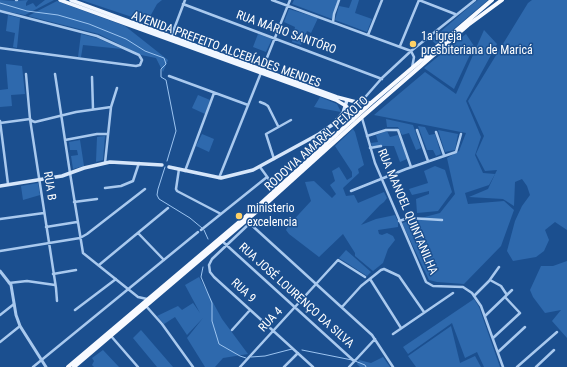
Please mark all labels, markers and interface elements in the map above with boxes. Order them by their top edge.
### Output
street label: RUA MÁRIO SANTÓRO [234,8,338,58]
street label: AVENIDA PREFEITO ALCEBÍADES MENDES [129,9,323,91]
place label: 1a igreja presbiteriana de Maricá [421,30,533,58]
marker: 1a igreja presbiteriana de Maricá [408,39,418,49]
street label: RODOVIA AMARAL PEIXOTO [262,94,372,194]
street label: RUA MANOEL QUINTANILHA [374,147,440,277]
street label: RUA B [40,170,58,202]
place label: ministerio excelencia [247,202,297,230]
marker: ministerio excelencia [234,211,244,221]
street label: RUA JOSÉ LOURENÇO DA SILVA [235,240,357,352]
street label: RUA 9 [228,276,258,306]
street label: RUA 4 [256,305,286,335]

